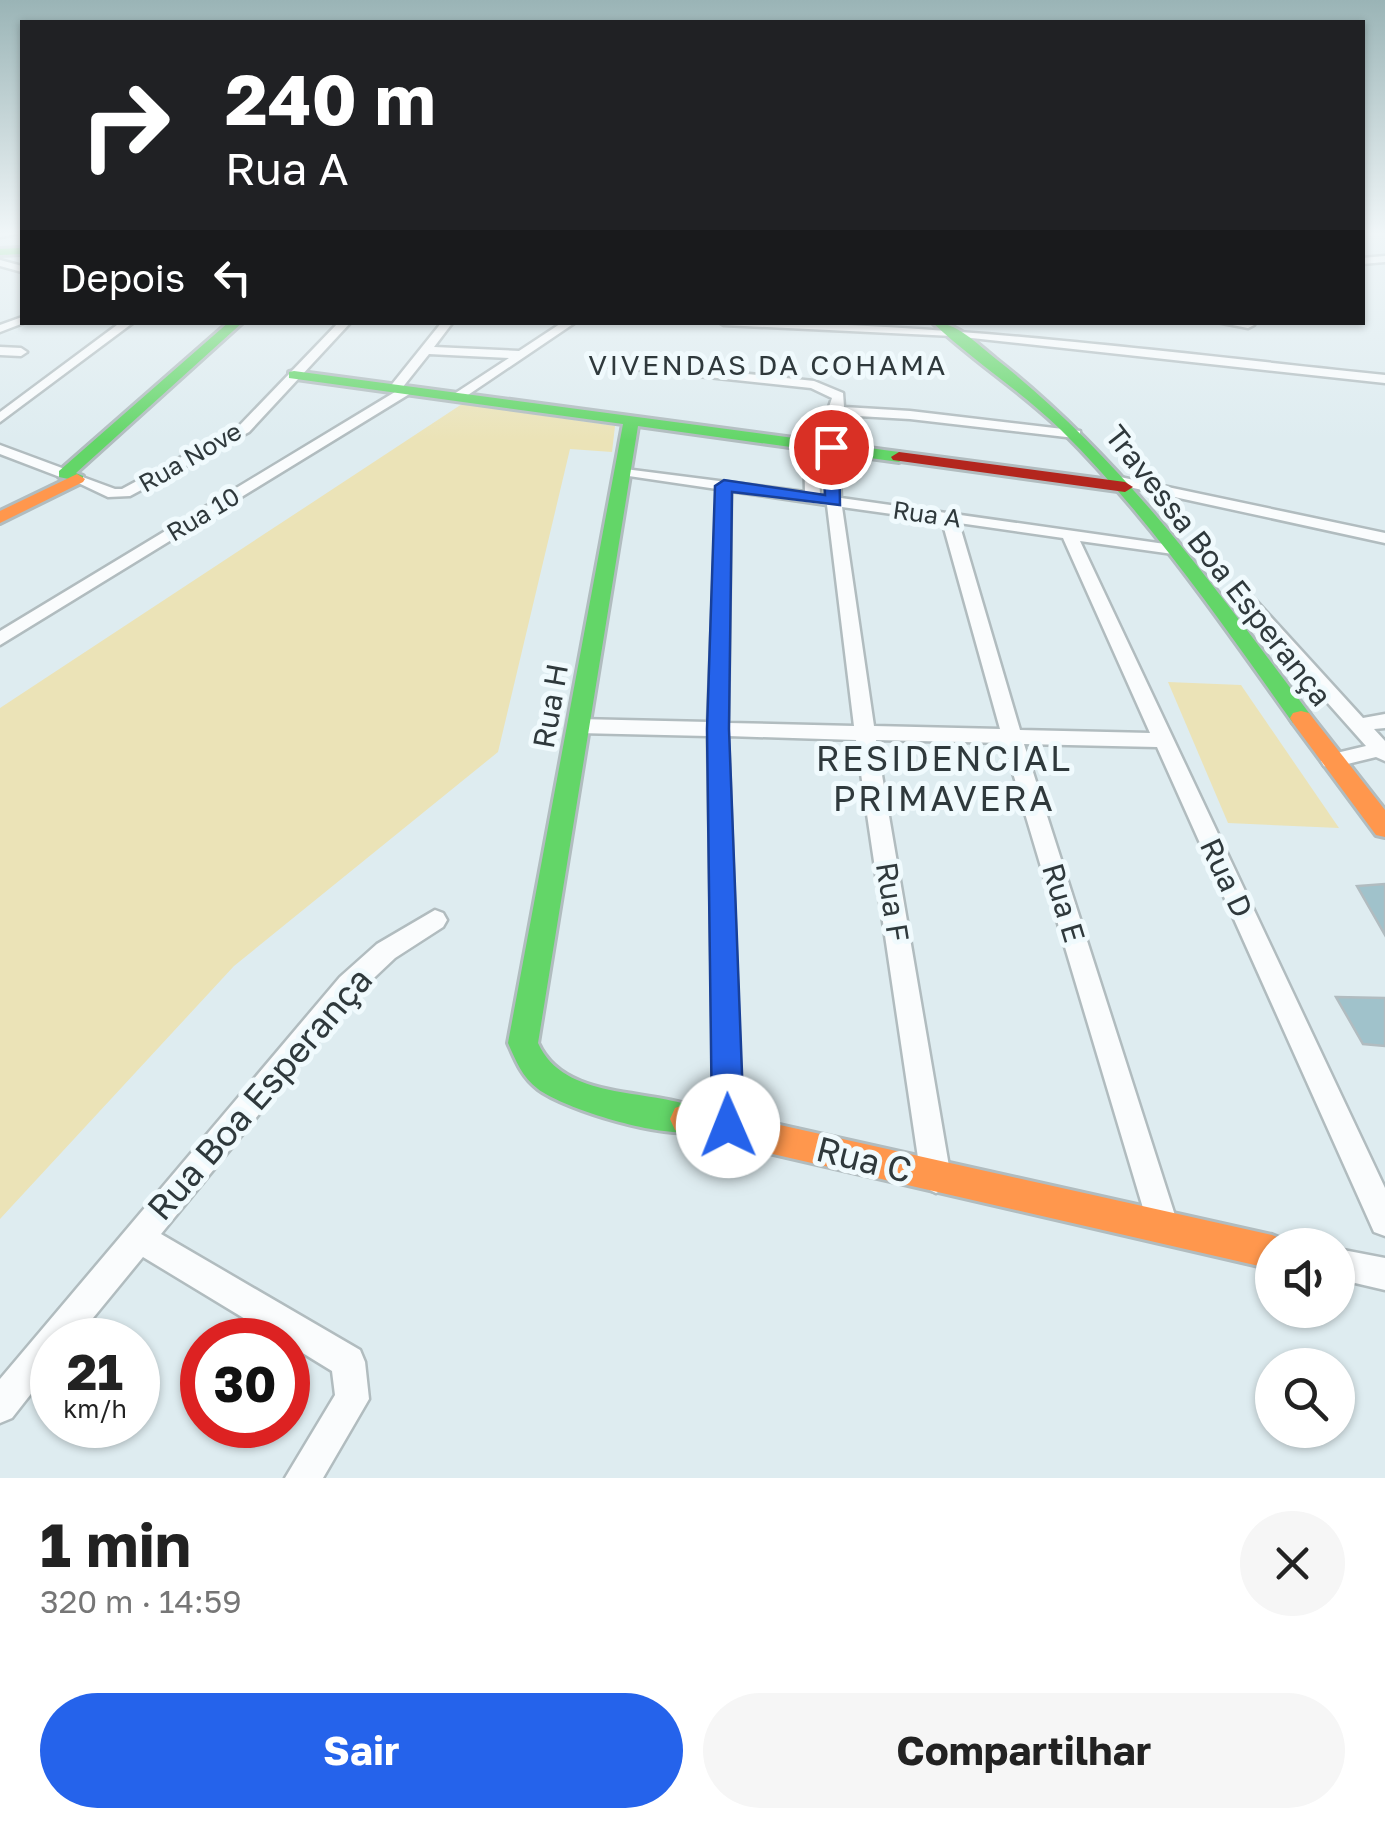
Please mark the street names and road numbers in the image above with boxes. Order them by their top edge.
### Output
street label: Rua Nove [133,415,247,498]
street label: Travessa Boa Esperança [1098,418,1340,713]
street label: Rua 10 [161,480,245,547]
street label: Rua A [891,493,964,534]
street label: Rua H [525,661,575,751]
street label: Rua D [1193,832,1261,923]
street label: Rua F [869,859,917,944]
street label: Rua E [1035,859,1093,947]
street label: Rua Boa Esperança [138,958,380,1228]
street label: Rua C [812,1127,916,1191]

